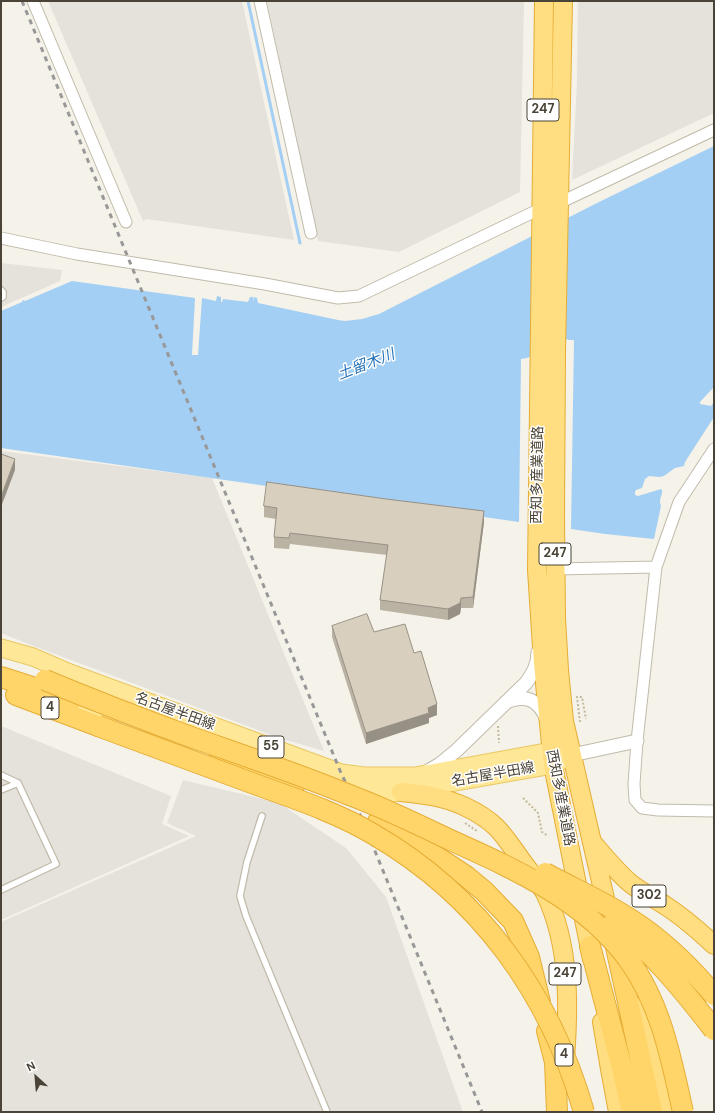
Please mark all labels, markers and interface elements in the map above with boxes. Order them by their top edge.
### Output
road number: 247 [527,99,559,121]
water label: 土留木川 [335,346,397,384]
street label: 西知多産業道路 [529,426,547,524]
road number: 247 [539,543,571,565]
street label: 名古屋半田線 [133,690,217,734]
road number: 4 [41,697,59,719]
road number: 55 [258,736,284,758]
street label: 西知多産業道路 [542,748,578,848]
street label: 名古屋半田線 [450,759,536,791]
road number: 302 [632,885,666,907]
road number: 247 [549,963,581,985]
road number: 4 [555,1044,573,1066]
north arrow [16,1057,56,1097]
text: N [24,1058,37,1074]

